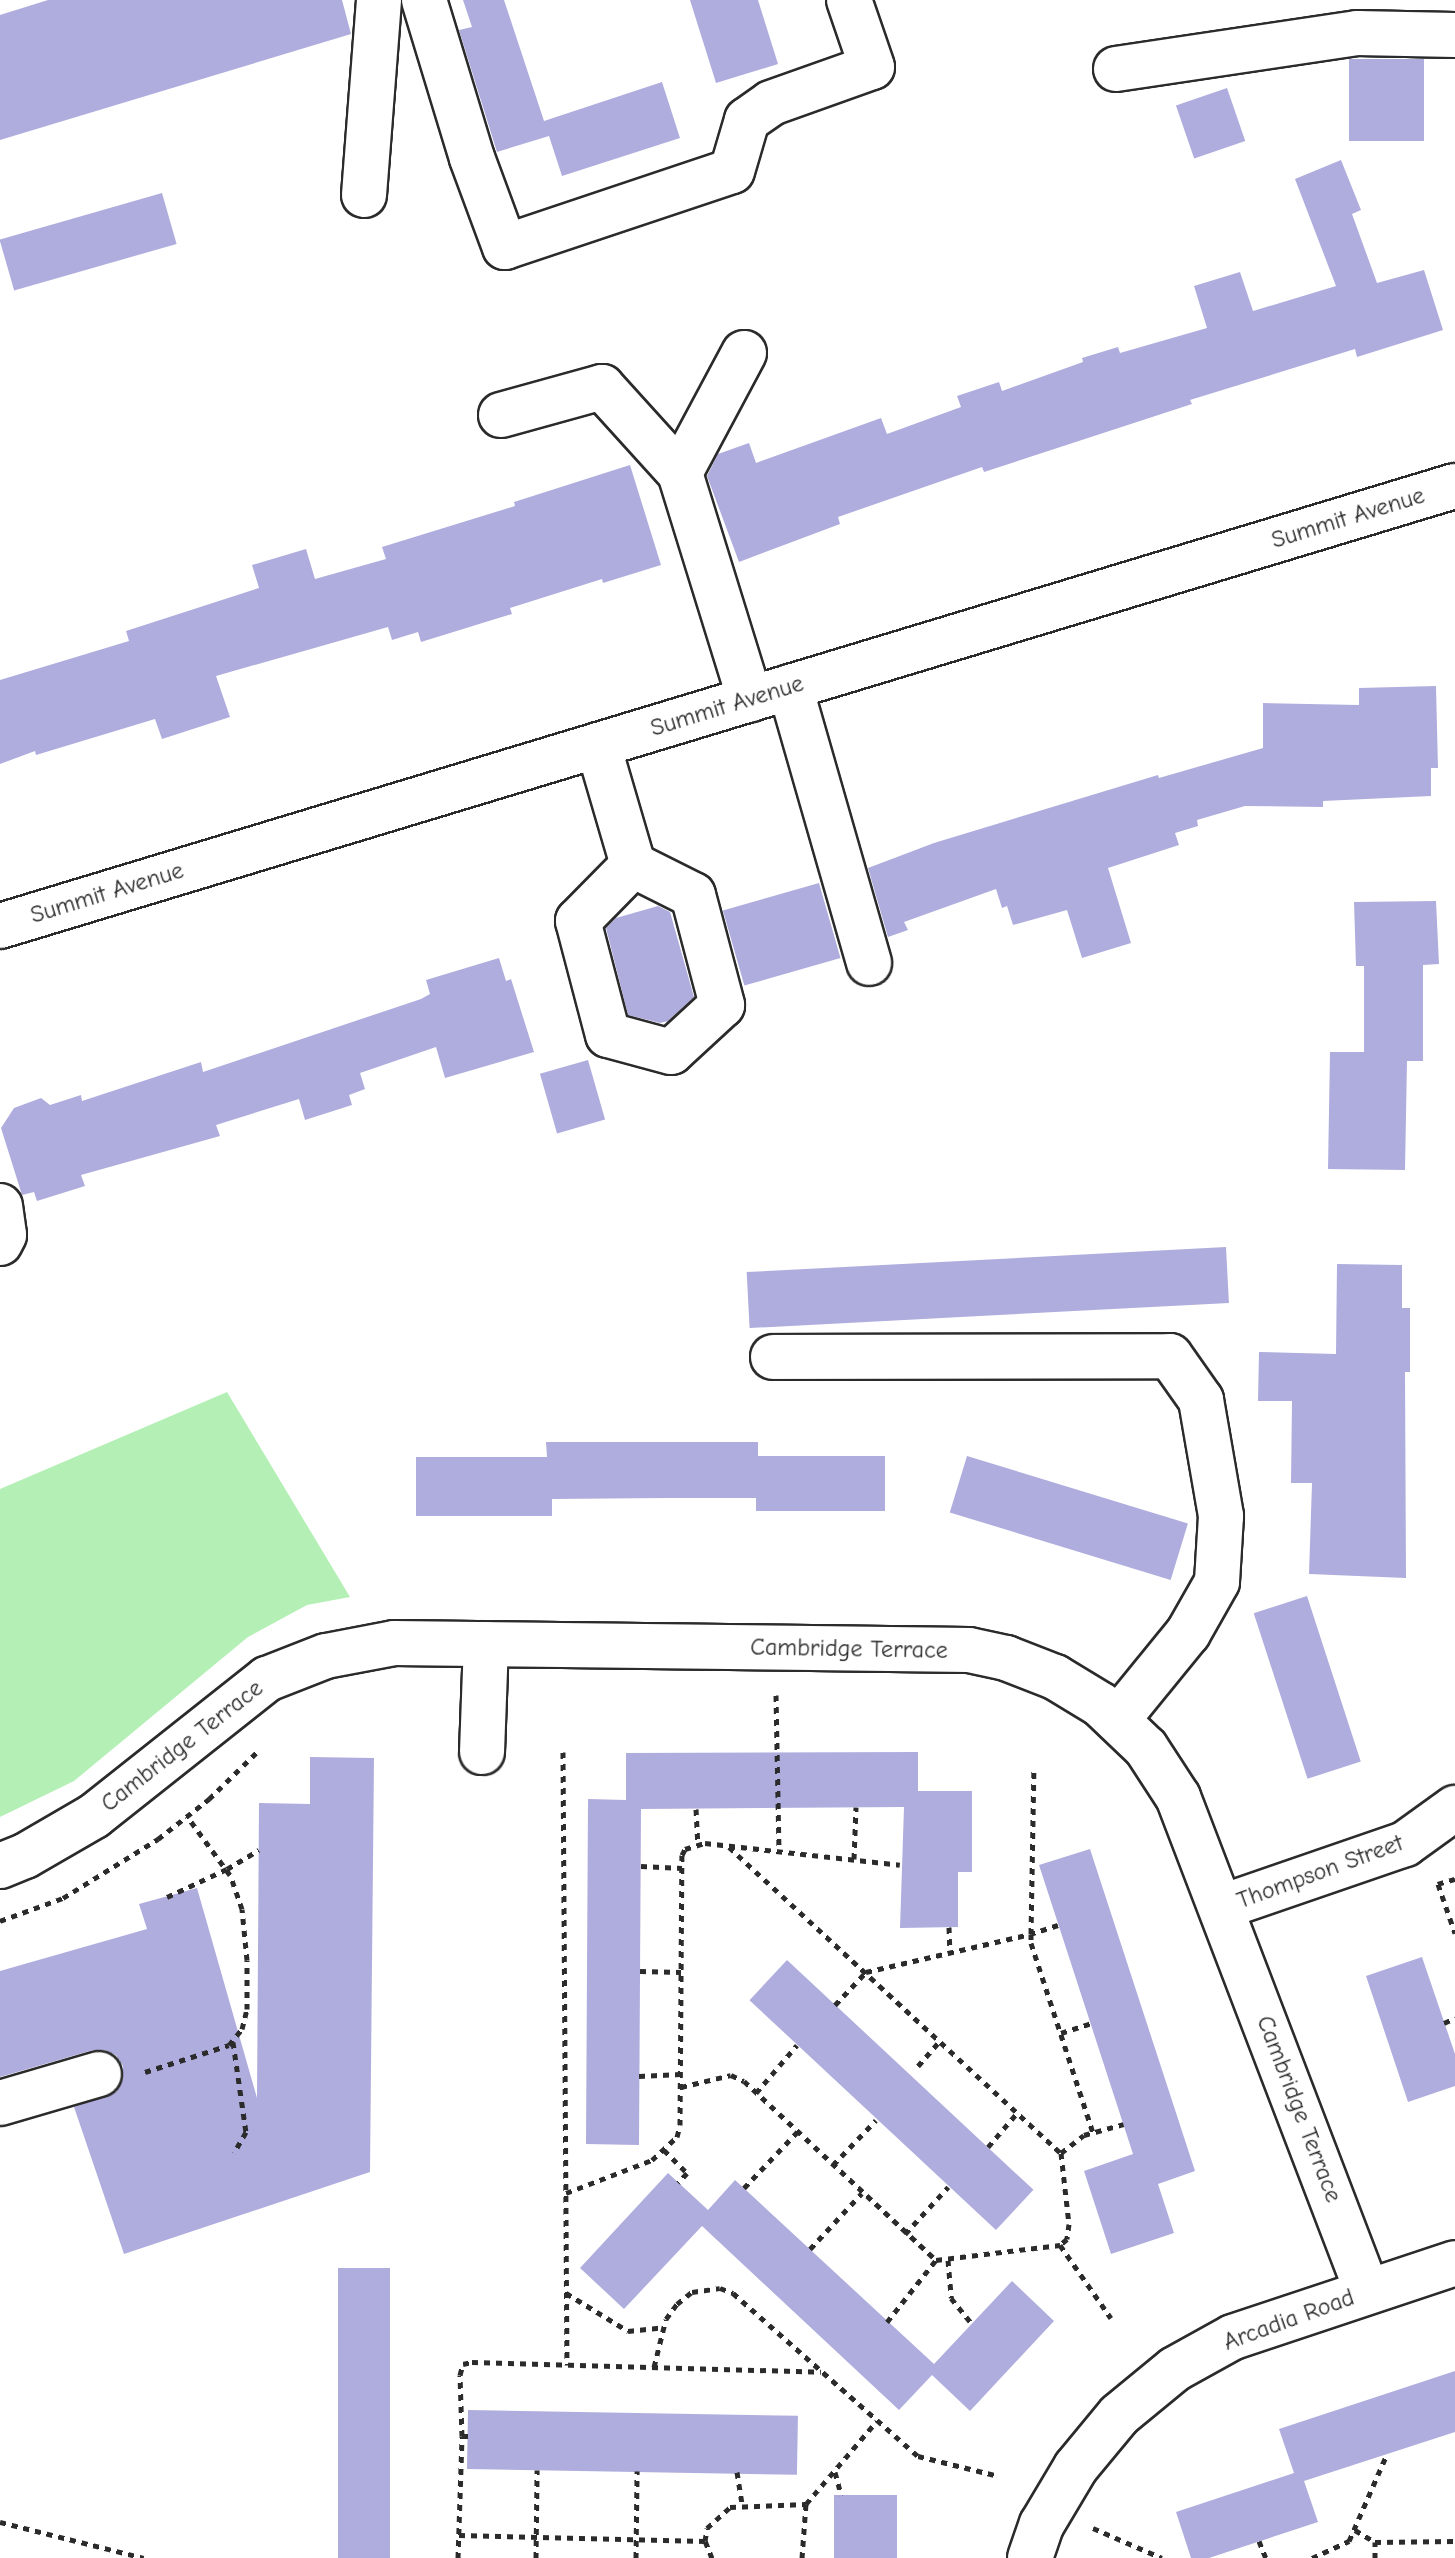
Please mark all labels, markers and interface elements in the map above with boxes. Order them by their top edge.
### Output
street label: Summit Avenue [1268,481,1428,555]
street label: Summit Avenue [647,669,807,743]
street label: Summit Avenue [27,856,187,930]
street label: Cambridge Terrace [750,1633,948,1665]
street label: Cambridge Terrace [95,1674,269,1818]
street label: Thompson Street [1233,1829,1407,1915]
street label: Cambridge Terrace [1250,2012,1348,2206]
street label: Arcadia Road [1220,2283,1358,2357]

